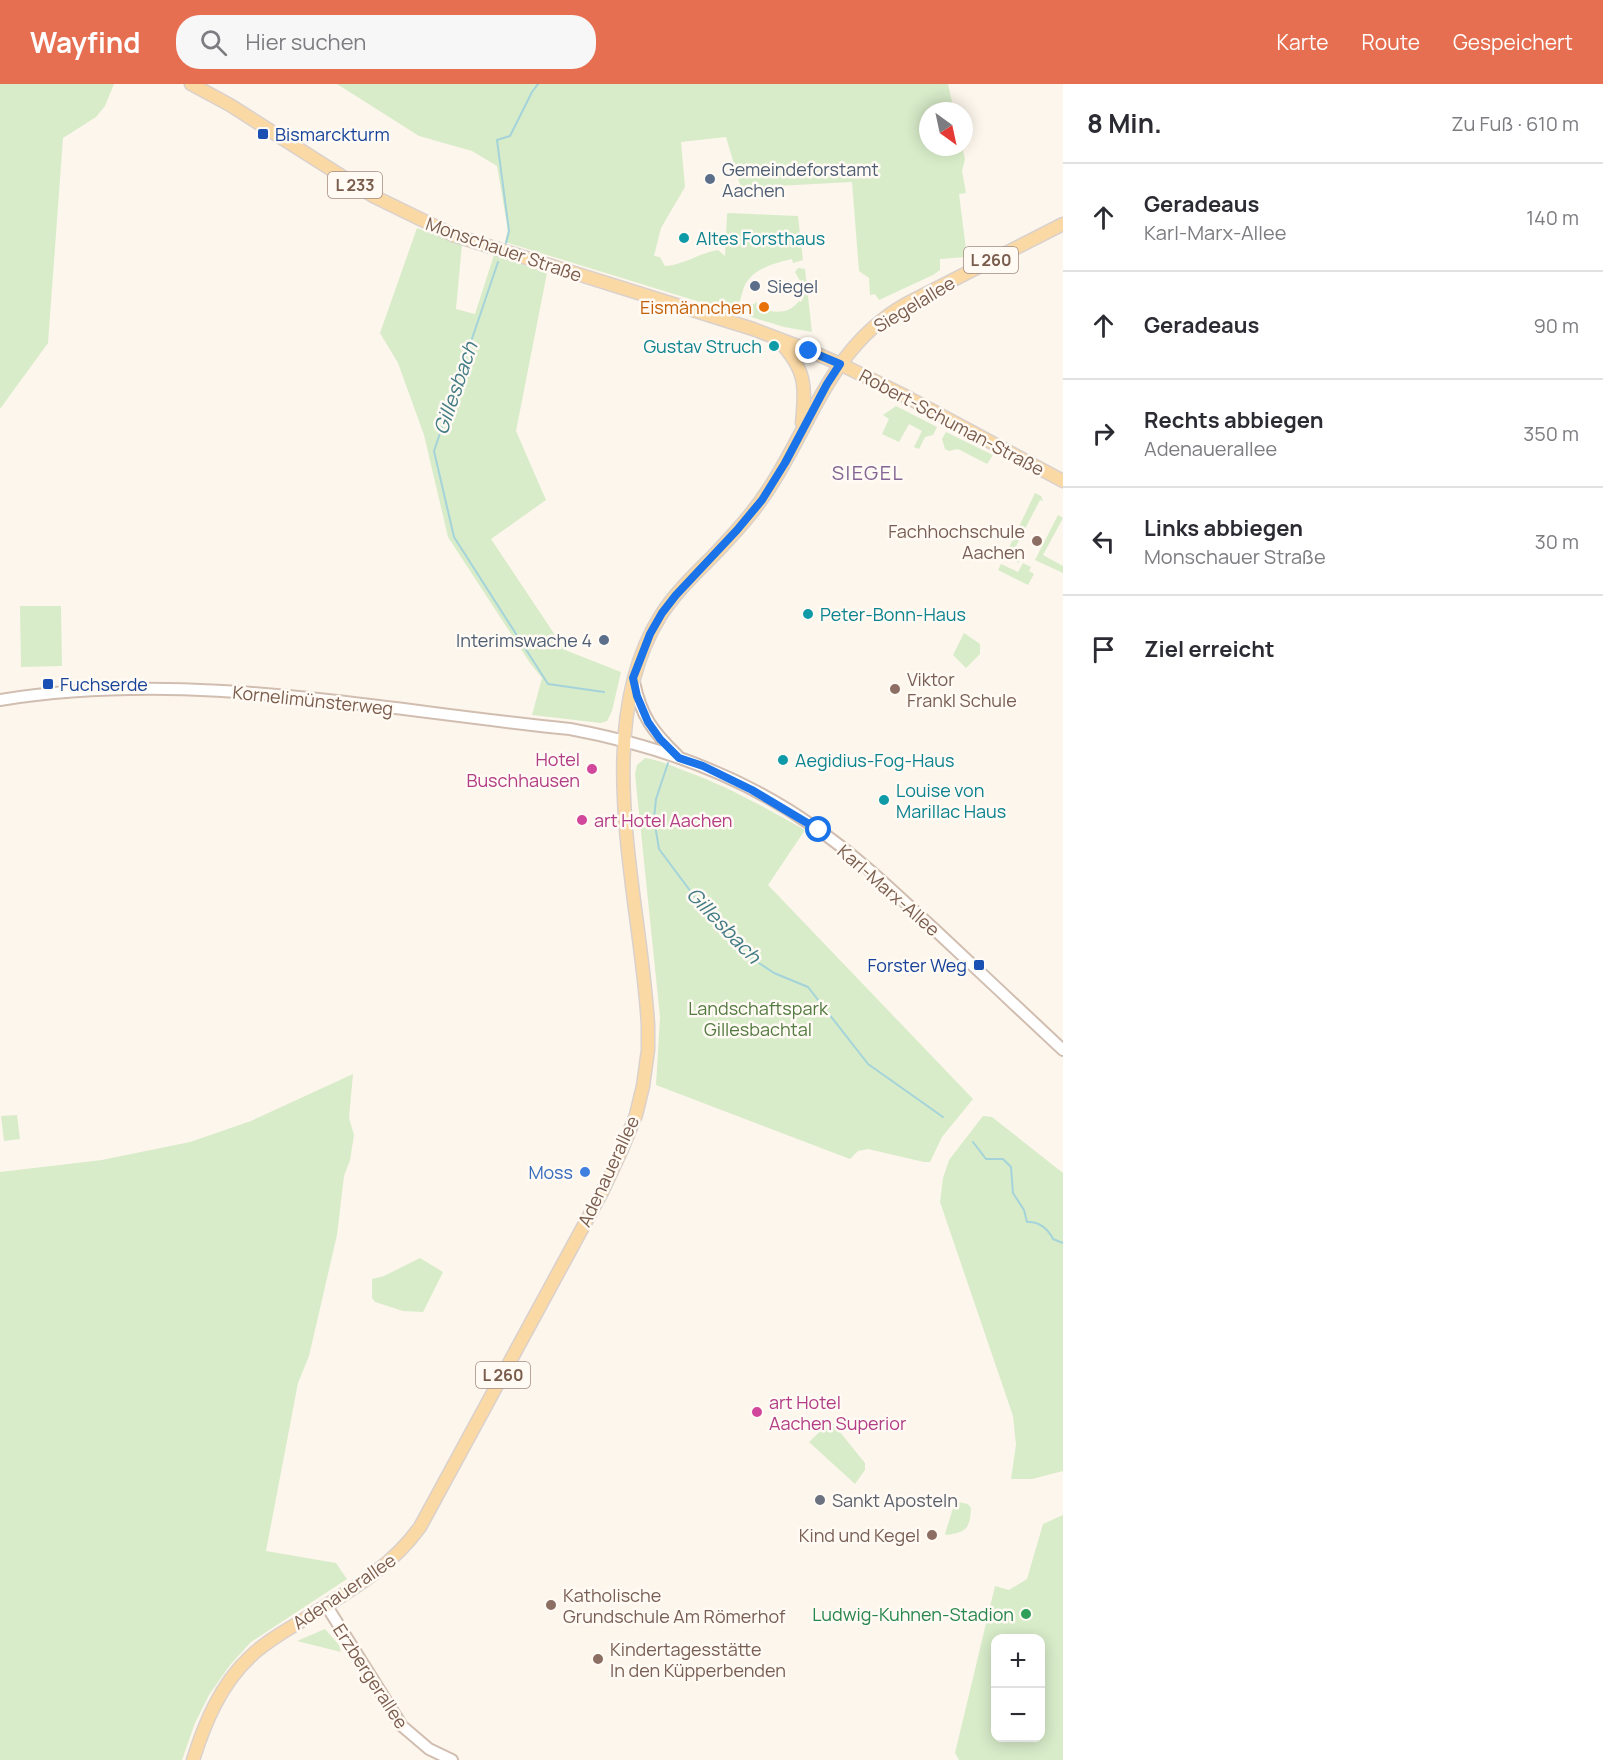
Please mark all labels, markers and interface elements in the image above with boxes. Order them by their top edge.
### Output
search box [176,15,596,69]
text: Wayfind [30,23,140,61]
icon: search [197,26,230,59]
text: Hier suchen [245,27,366,57]
text: Karte [1277,28,1329,56]
text: Route [1362,28,1420,56]
text: Gespeichert [1453,28,1573,56]
north arrow [919,102,973,156]
text: 8 Min. [1087,105,1162,141]
text: Zu Fuß · 610 m [1451,110,1579,137]
place label: Bismarckturm [275,122,390,146]
marker: Bismarckturm [256,127,270,141]
place label: Gemeindeforstamt Aachen [722,157,879,202]
road number: L 233 [328,172,382,198]
marker: Gemeindeforstamt Aachen [703,172,717,186]
text: Geradeaus [1144,189,1259,219]
icon: ahead [1087,201,1120,234]
text: 140 m [1526,204,1579,231]
street label: Monschauer Straße [423,211,585,287]
text: Karl-Marx-Allee [1144,219,1286,246]
place label: Altes Forsthaus [696,226,825,250]
marker: Altes Forsthaus [677,231,691,245]
road number: L 260 [964,247,1018,273]
street label: Siegelallee [869,270,959,338]
place label: Siegel [767,274,818,298]
marker: Siegel [748,279,762,293]
place label: Eismännchen [640,295,752,319]
marker: Eismännchen [757,300,771,314]
icon: ahead [1087,309,1120,342]
text: Geradeaus [1144,310,1259,340]
text: 90 m [1533,312,1579,339]
place label: Gustav Struch [643,334,762,358]
water label: Gillesbach [427,337,484,438]
route end [795,337,821,363]
marker: Gustav Struch [767,339,781,353]
street label: Robert-Schuman-Straße [855,363,1049,481]
text: Rechts abbiegen [1144,405,1323,435]
icon: right [1087,417,1120,450]
text: 350 m [1523,420,1579,447]
text: Adenauerallee [1144,435,1277,462]
district label: SIEGEL [832,459,904,486]
text: Links abbiegen [1144,513,1303,543]
place label: Fachhochschule Aachen [888,519,1025,564]
icon: left [1087,525,1120,558]
text: 30 m [1535,528,1579,555]
marker: Fachhochschule Aachen [1030,534,1044,548]
text: Monschauer Straße [1144,543,1326,570]
place label: Peter-Bonn-Haus [820,602,966,626]
marker: Peter-Bonn-Haus [801,607,815,621]
place label: Interimswache 4 [456,628,592,652]
marker: Interimswache 4 [597,633,611,647]
icon: arrive [1087,633,1120,666]
text: Ziel erreicht [1144,634,1275,664]
place label: Viktor Frankl Schule [907,667,1017,712]
place label: Fuchserde [60,672,148,696]
marker: Fuchserde [41,677,55,691]
street label: Kornelimünsterweg [232,680,394,720]
marker: Viktor Frankl Schule [888,682,902,696]
place label: Hotel Buschhausen [466,747,580,792]
place label: Aegidius-Fog-Haus [795,748,954,772]
marker: Aegidius-Fog-Haus [776,753,790,767]
marker: Hotel Buschhausen [585,762,599,776]
place label: Louise von Marillac Haus [896,778,1006,823]
marker: Louise von Marillac Haus [877,793,891,807]
place label: art Hotel Aachen [594,808,732,832]
marker: art Hotel Aachen [575,813,589,827]
route start [805,816,831,842]
street label: Karl-Marx-Allee [833,839,945,941]
water label: Gillesbach [681,881,768,970]
place label: Forster Weg [868,953,967,977]
marker: Forster Weg [972,958,986,972]
park label: Landschaftspark Gillesbachtal [688,996,829,1041]
street label: Adenauerallee [572,1112,644,1230]
place label: Moss [528,1160,573,1184]
marker: Moss [578,1165,592,1179]
road number: L 260 [476,1362,530,1388]
place label: art Hotel Aachen Superior [769,1390,907,1435]
marker: art Hotel Aachen Superior [750,1405,764,1419]
place label: Sankt Aposteln [832,1488,958,1512]
marker: Sankt Aposteln [813,1493,827,1507]
place label: Kind und Kegel [799,1523,920,1547]
marker: Kind und Kegel [925,1528,939,1542]
street label: Adenauerallee [288,1548,400,1634]
place label: Katholische Grundschule Am Römerhof [563,1583,786,1628]
marker: Katholische Grundschule Am Römerhof [544,1598,558,1612]
place label: Ludwig-Kuhnen-Stadion [812,1602,1014,1626]
marker: Ludwig-Kuhnen-Stadion [1019,1607,1033,1621]
street label: Erzbergerallee [328,1619,414,1733]
map controls [991,1634,1045,1742]
button: + [991,1634,1045,1688]
place label: Kindertagesstätte In den Küpperbenden [610,1637,786,1682]
marker: Kindertagesstätte In den Küpperbenden [591,1652,605,1666]
button: − [991,1688,1045,1742]

